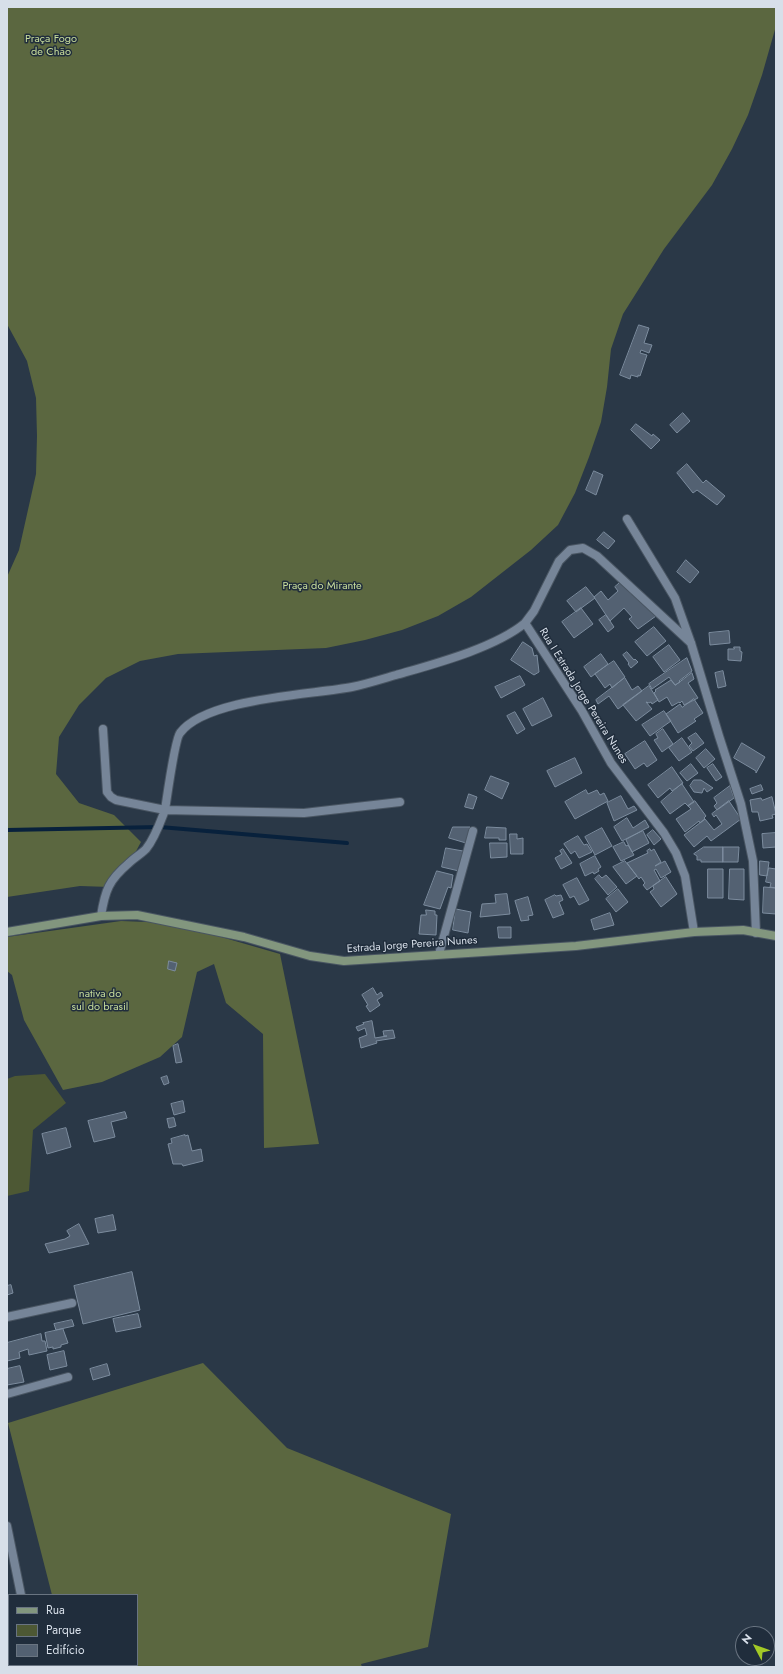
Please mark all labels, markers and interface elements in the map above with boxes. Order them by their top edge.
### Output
park label: Praça Fogo de Chão [25,32,77,58]
park label: Praça do Mirante [282,579,362,593]
street label: Rua I Estrada Jorge Pereira Nunes [536,626,630,766]
street label: Estrada Jorge Pereira Nunes [346,934,478,956]
park label: nativa do sul do brasil [72,987,128,1013]
legend [8,1594,138,1666]
text: Rua [46,1601,65,1619]
text: Parque [46,1621,81,1639]
north arrow [735,1626,775,1666]
text: N [738,1630,756,1647]
text: Edifício [46,1641,85,1659]

